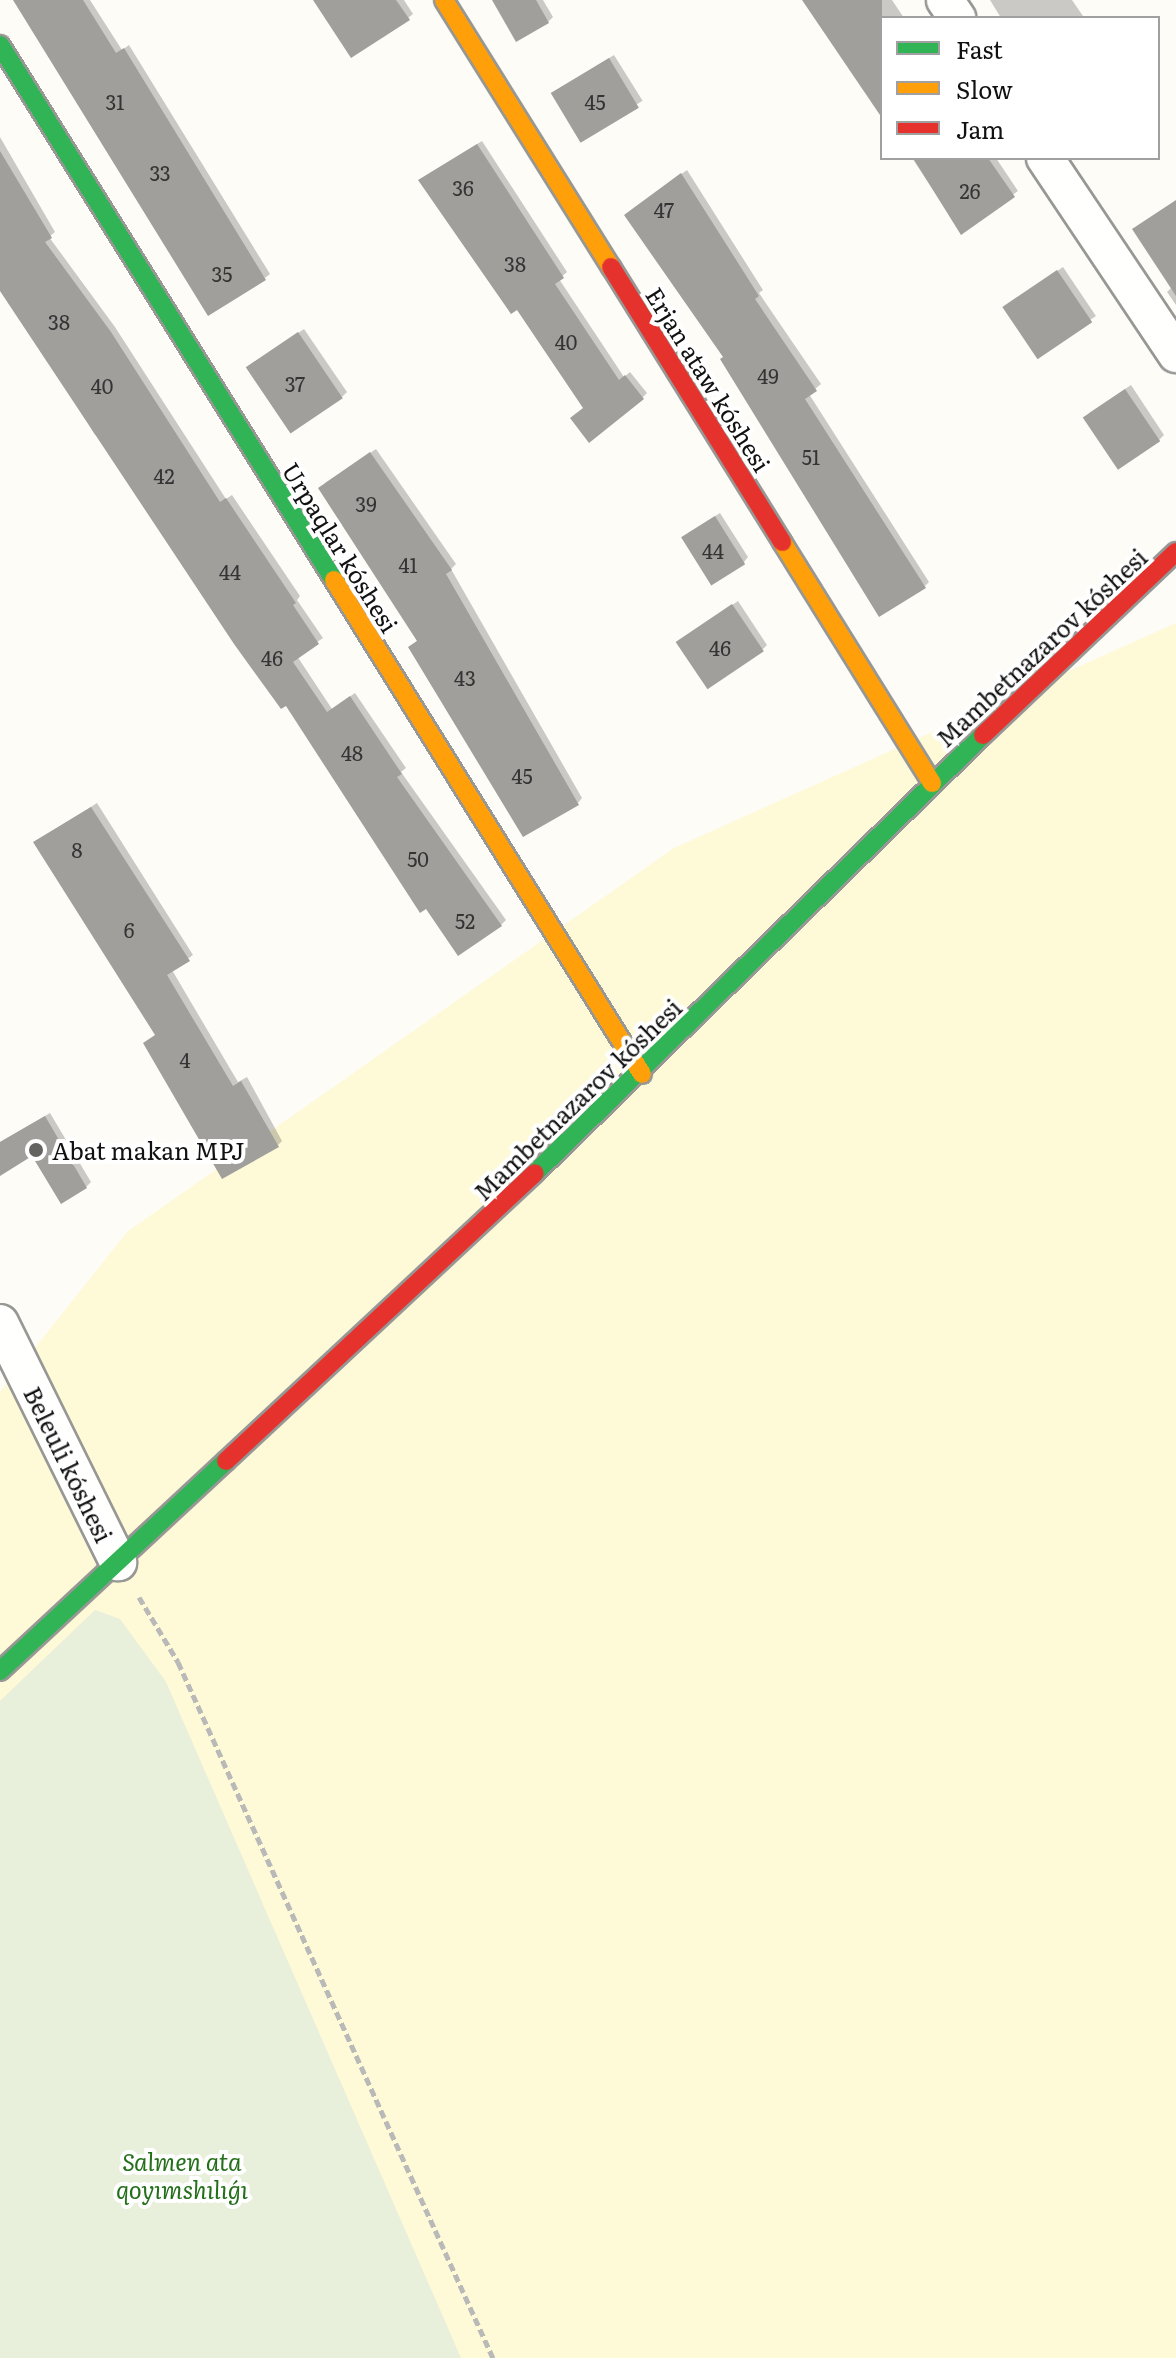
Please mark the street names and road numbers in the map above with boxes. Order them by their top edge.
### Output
street label: Erjan ataw kóshesi [641,282,777,476]
street label: Urpaqlar kóshesi [277,457,405,637]
street label: Mambetnazarov kóshesi [930,542,1152,752]
street label: Mambetnazarov kóshesi [467,992,687,1206]
street label: Beleuli kóshesi [19,1381,119,1547]

